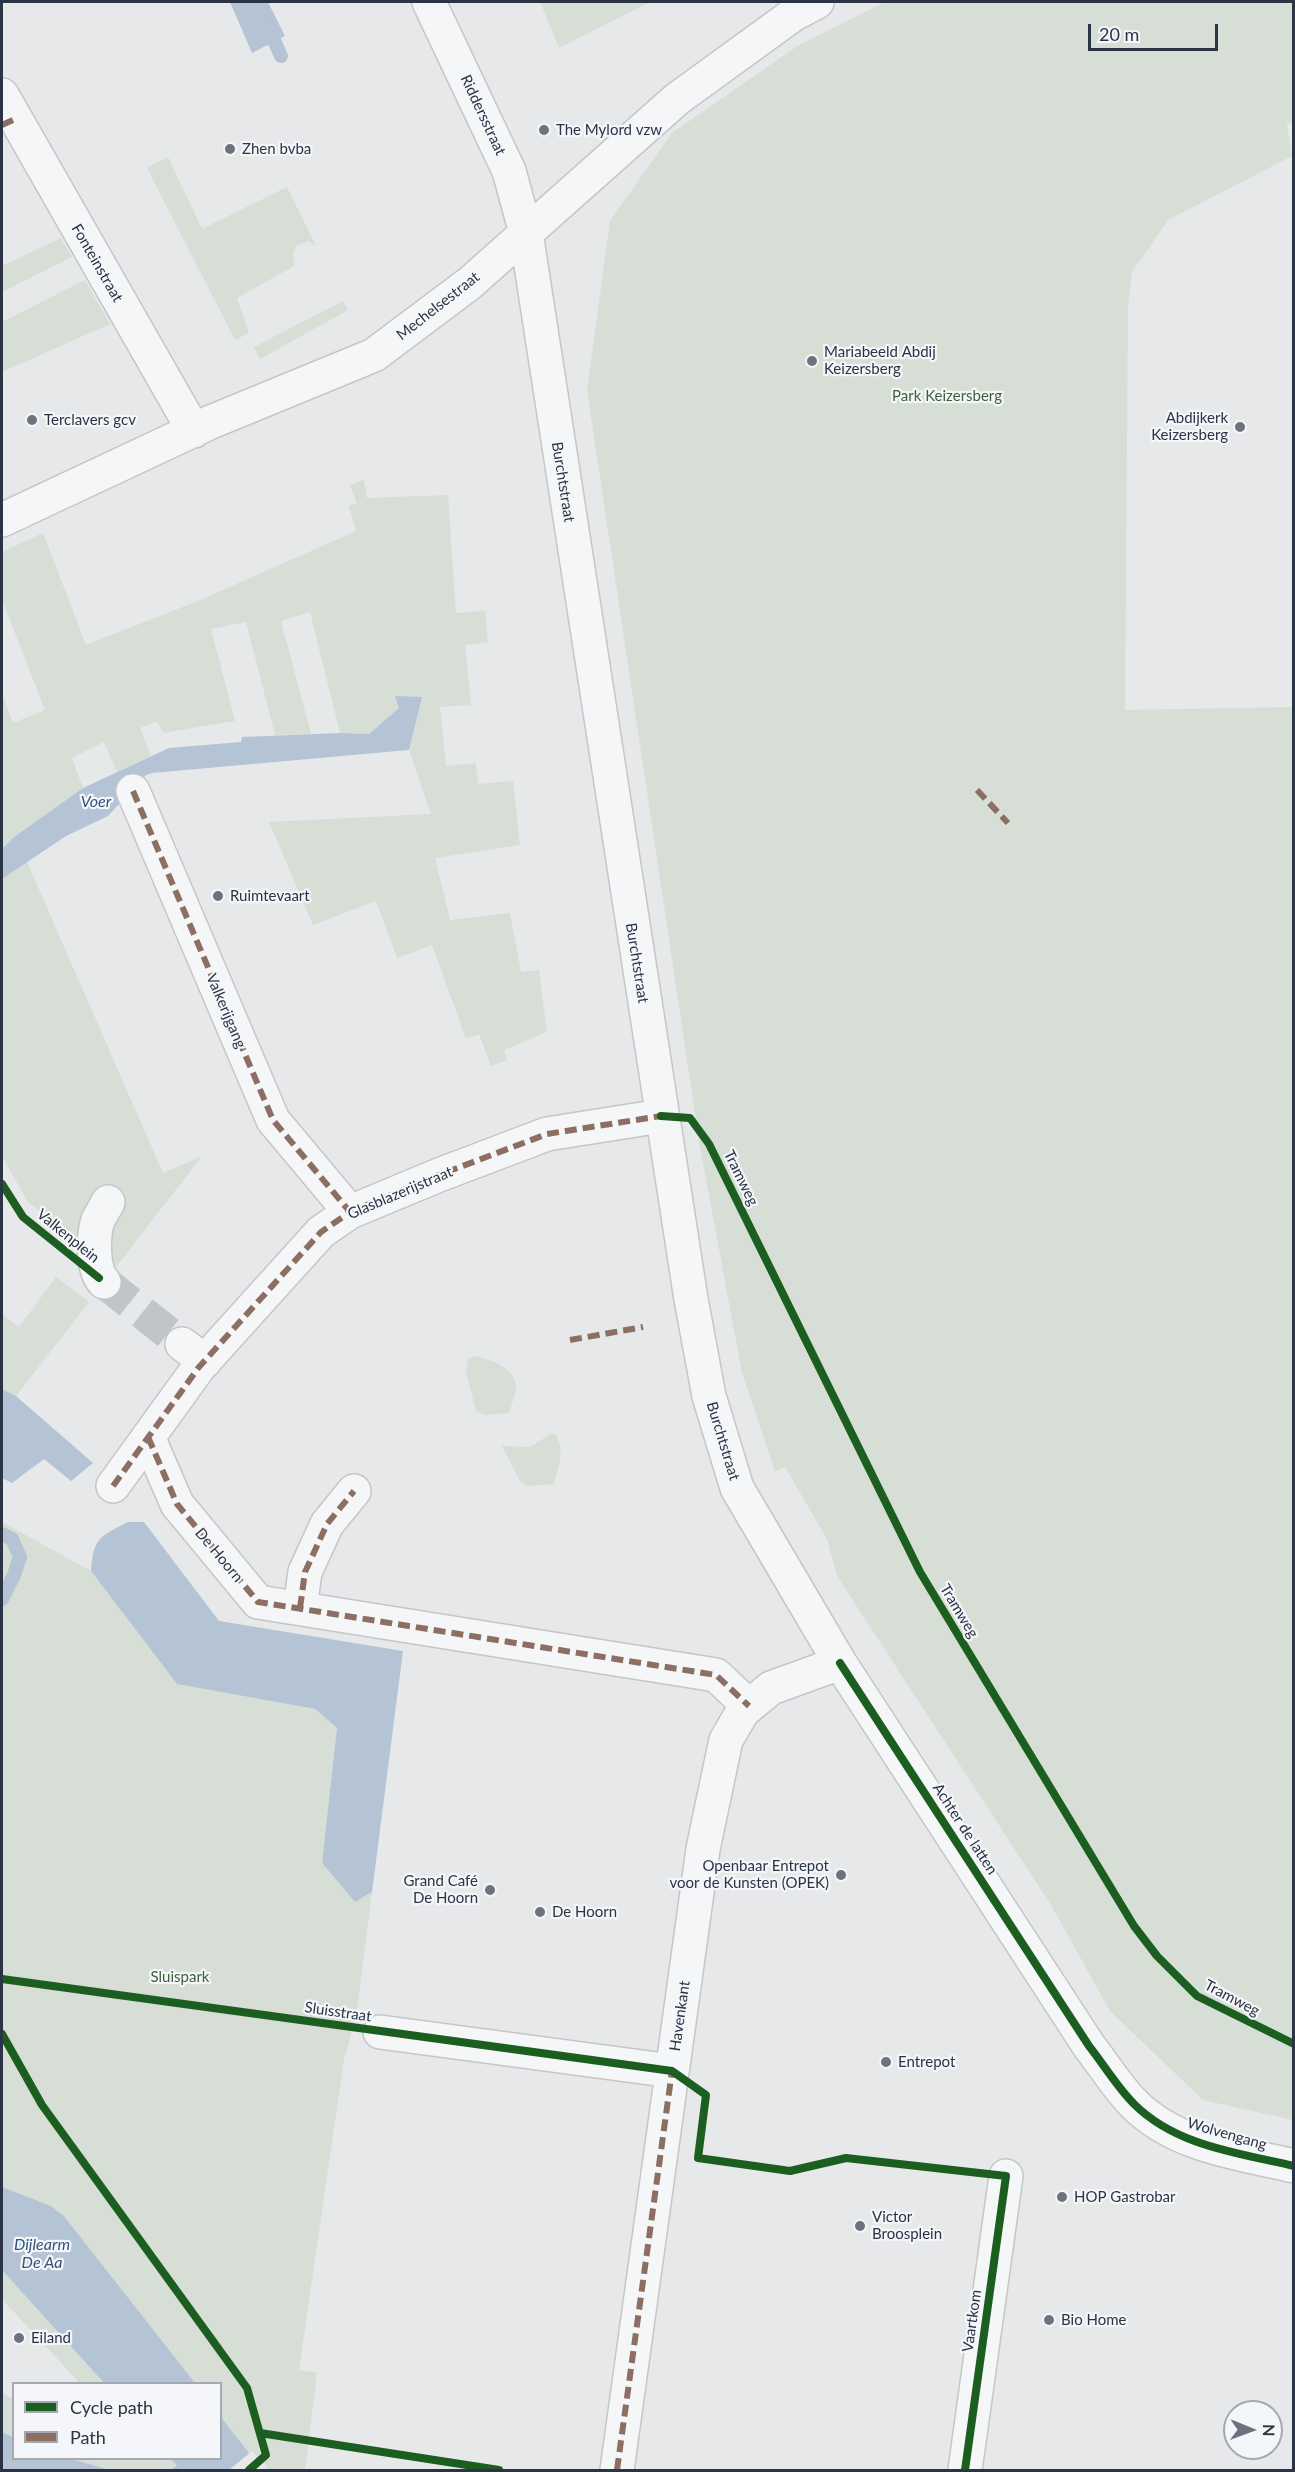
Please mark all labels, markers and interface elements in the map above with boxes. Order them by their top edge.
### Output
scale bar [1091,12,1222,50]
text: 20 m [1099,23,1139,45]
street label: Riddersstraat [456,72,510,158]
place label: The Mylord vzw [556,121,662,139]
marker: The Mylord vzw [537,123,551,137]
place label: Zhen bvba [242,140,311,158]
marker: Zhen bvba [223,142,237,156]
street label: Fonteinstraat [67,221,127,305]
street label: Mechelsestraat [393,268,483,344]
place label: Mariabeeld Abdij Keizersberg [824,343,936,378]
marker: Mariabeeld Abdij Keizersberg [805,354,819,368]
park label: Park Keizersberg [892,387,1002,405]
place label: Abdijkerk Keizersberg [1151,409,1228,444]
place label: Terclavers gcv [44,411,136,429]
marker: Terclavers gcv [25,413,39,427]
marker: Abdijkerk Keizersberg [1233,420,1247,434]
street label: Burchtstraat [548,440,578,524]
water label: Voer [81,792,111,812]
place label: Ruimtevaart [230,887,310,905]
marker: Ruimtevaart [211,889,225,903]
street label: Burchtstraat [622,921,652,1005]
street label: Valkerijgang [202,971,250,1051]
street label: Tramweg [720,1147,762,1209]
street label: Glasblazerijstraat [345,1163,455,1223]
street label: Valkenplein [33,1205,103,1267]
street label: Burchtstraat [703,1400,743,1482]
street label: De Hoorn [191,1524,247,1586]
street label: Tramweg [936,1581,982,1641]
street label: Achter de latten [929,1780,1001,1878]
place label: Openbaar Entrepot voor de Kunsten (OPEK) [669,1857,829,1892]
marker: Openbaar Entrepot voor de Kunsten (OPEK) [834,1868,848,1882]
place label: Grand Café De Hoorn [403,1872,478,1907]
marker: Grand Café De Hoorn [483,1883,497,1897]
place label: De Hoorn [552,1903,617,1921]
marker: De Hoorn [533,1905,547,1919]
park label: Sluispark [151,1968,209,1986]
street label: Tramweg [1201,1976,1263,2020]
street label: Havenkant [666,1980,694,2052]
street label: Sluisstraat [303,1998,373,2026]
place label: Entrepot [898,2053,955,2071]
marker: Entrepot [879,2055,893,2069]
street label: Wolvengang [1185,2114,1269,2154]
place label: HOP Gastrobar [1074,2188,1176,2206]
marker: HOP Gastrobar [1055,2190,1069,2204]
place label: Victor Broosplein [872,2208,942,2243]
marker: Victor Broosplein [853,2219,867,2233]
water label: Dijlearm De Aa [14,2235,70,2273]
street label: Vaartkom [959,2289,985,2353]
place label: Bio Home [1061,2311,1126,2329]
marker: Bio Home [1042,2313,1056,2327]
place label: Eiland [31,2329,71,2347]
marker: Eiland [12,2331,26,2345]
legend [12,2382,222,2460]
text: Cycle path [70,2396,153,2418]
north arrow [1223,2400,1283,2460]
text: N [1260,2424,1279,2437]
text: Path [70,2426,106,2448]

